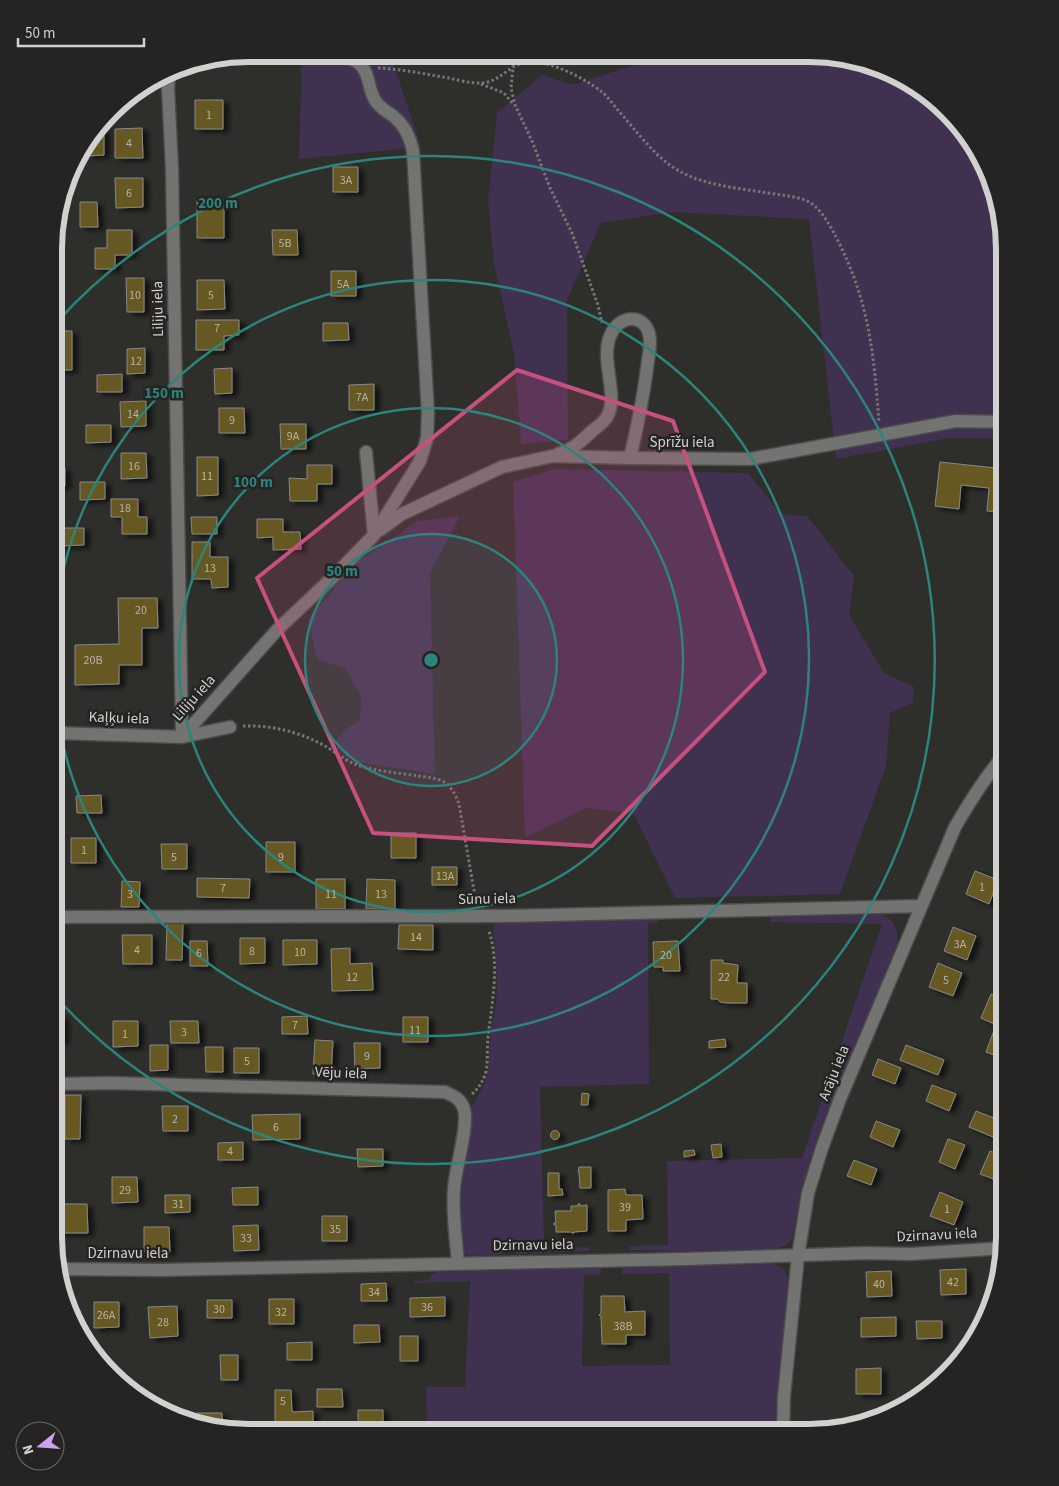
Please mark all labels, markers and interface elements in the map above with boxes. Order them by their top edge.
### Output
scale bar [18,15,144,47]
text: 50 m [25,23,55,44]
house number: 1 [206,107,212,124]
house number: 4 [126,135,132,152]
house number: 3A [340,172,353,189]
house number: 6 [126,185,132,202]
text: 200 m [198,193,238,214]
house number: 5B [278,235,292,252]
house number: 5A [337,276,350,293]
street label: Liliju iela [147,281,169,337]
house number: 10 [129,287,141,304]
house number: 5 [208,287,214,304]
house number: 7 [214,320,220,337]
house number: 12 [130,353,142,370]
text: 150 m [144,383,184,404]
house number: 7A [356,389,369,406]
house number: 14 [127,406,139,423]
house number: 9 [229,412,235,429]
house number: 9A [287,428,300,445]
street label: Sprīžu iela [649,432,715,453]
house number: 16 [128,458,140,475]
house number: 11 [201,468,213,485]
text: 100 m [233,472,273,493]
house number: 18 [119,500,131,517]
house number: 13 [204,560,216,577]
text: 50 m [326,561,358,582]
house number: 20 [135,602,147,619]
centre of rings [422,651,440,669]
house number: 20B [84,652,102,669]
street label: Liliju iela [167,670,221,726]
street label: Kaļķu iela [88,706,150,730]
house number: 1 [81,842,87,859]
house number: 5 [171,849,177,866]
house number: 9 [278,849,284,866]
house number: 13A [436,868,455,885]
house number: 1 [979,879,985,896]
house number: 7 [220,880,226,897]
house number: 3 [127,886,133,903]
house number: 11 [325,886,337,903]
house number: 13 [375,886,387,903]
street label: Sūnu iela [458,888,516,910]
house number: 14 [410,929,422,946]
house number: 3A [954,936,967,953]
house number: 4 [134,942,140,959]
house number: 8 [249,943,255,960]
house number: 10 [294,944,306,961]
house number: 6 [196,945,202,962]
house number: 20 [660,947,672,964]
house number: 12 [346,969,358,986]
house number: 22 [718,969,730,986]
house number: 5 [943,972,949,989]
house number: 7 [292,1017,298,1034]
house number: 11 [409,1022,421,1039]
house number: 3 [181,1024,187,1041]
house number: 1 [122,1026,128,1043]
street label: Arāju iela [813,1042,855,1104]
house number: 9 [364,1048,370,1065]
house number: 5 [244,1053,250,1070]
street label: Vēju iela [314,1062,368,1084]
house number: 2 [172,1111,178,1128]
house number: 6 [273,1119,279,1136]
house number: 4 [227,1143,233,1160]
house number: 29 [119,1182,131,1199]
house number: 31 [172,1196,184,1213]
house number: 39 [619,1199,631,1216]
house number: 1 [944,1201,950,1218]
house number: 35 [329,1221,341,1238]
street label: Dzirnavu iela [896,1222,978,1248]
house number: 33 [240,1230,252,1247]
street label: Dzirnavu iela [492,1234,574,1256]
street label: Dzirnavu iela [88,1243,168,1264]
house number: 42 [947,1274,959,1291]
house number: 40 [873,1276,885,1293]
house number: 34 [368,1284,380,1301]
house number: 36 [421,1299,433,1316]
house number: 30 [213,1301,225,1318]
house number: 32 [275,1304,287,1321]
house number: 26A [97,1307,116,1324]
house number: 28 [157,1314,169,1331]
house number: 38B [614,1318,632,1335]
house number: 5 [280,1393,286,1410]
north arrow [15,1421,65,1471]
text: N [18,1442,39,1457]

